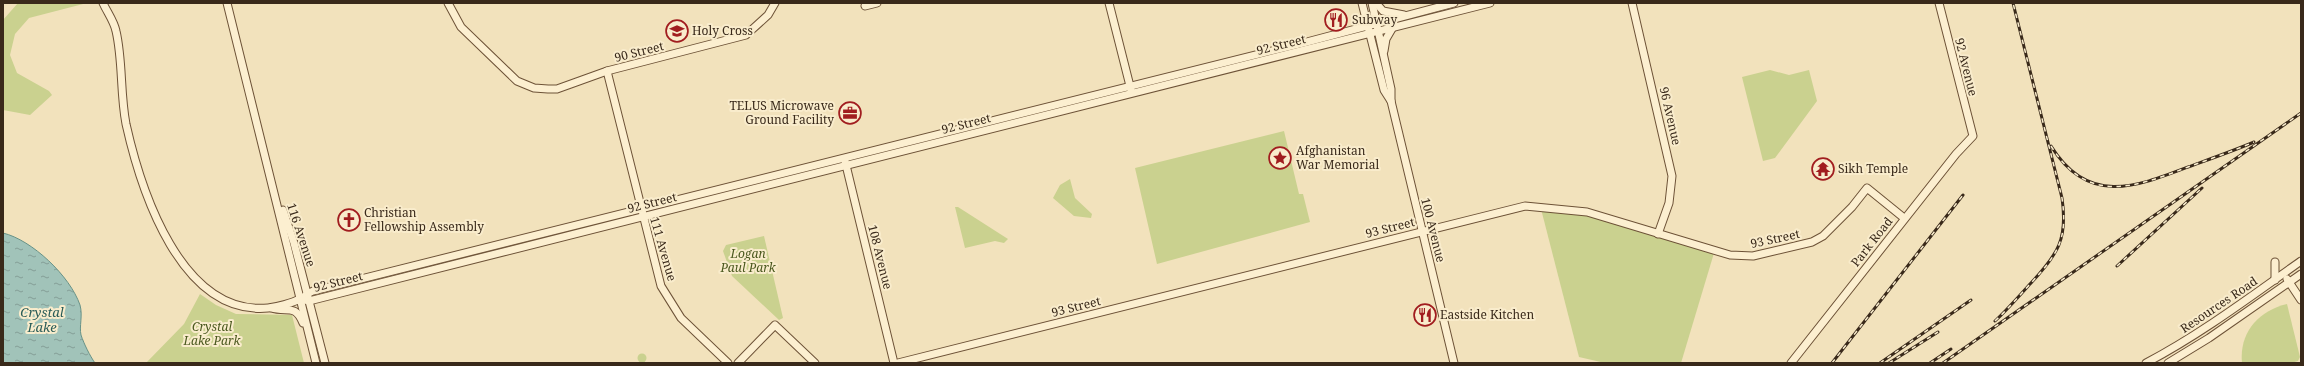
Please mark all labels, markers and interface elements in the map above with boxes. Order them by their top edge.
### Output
restaurant icon: Subway [1323,7,1349,33]
place label: Subway [1352,11,1397,28]
school or university icon: Holy Cross [664,18,690,44]
place label: Holy Cross [692,22,753,39]
street label: 92 Street [1255,30,1307,59]
street label: 92 Avenue [1951,36,1982,98]
street label: 90 Street [613,37,665,66]
street label: 96 Avenue [1656,85,1685,147]
place label: TELUS Microwave Ground Facility [729,97,834,128]
office icon: TELUS Microwave Ground Facility [837,100,863,126]
street label: 92 Street [940,109,992,138]
place label: Afghanistan War Memorial [1296,142,1379,173]
place icon: Afghanistan War Memorial [1267,145,1293,171]
temple icon: Sikh Temple [1810,156,1836,182]
place label: Sikh Temple [1838,160,1908,177]
street label: 92 Street [626,188,678,217]
street label: 100 Avenue [1417,196,1450,264]
street label: 116 Avenue [283,201,320,269]
place label: Christian Fellowship Assembly [364,204,484,235]
church icon: Christian Fellowship Assembly [336,207,362,233]
street label: 93 Street [1364,213,1416,242]
street label: Park Road [1847,213,1897,270]
street label: 111 Avenue [646,215,681,283]
street label: 108 Avenue [864,223,897,291]
street label: 93 Street [1749,225,1801,252]
park label: Logan Paul Park [719,245,777,276]
street label: 92 Street [312,267,364,296]
street label: Resources Road [2177,272,2261,337]
street label: 93 Street [1050,292,1102,321]
restaurant icon: Eastside Kitchen [1412,302,1438,328]
water label: Crystal Lake [20,303,64,336]
place label: Eastside Kitchen [1440,306,1534,323]
park label: Crystal Lake Park [183,318,242,349]

